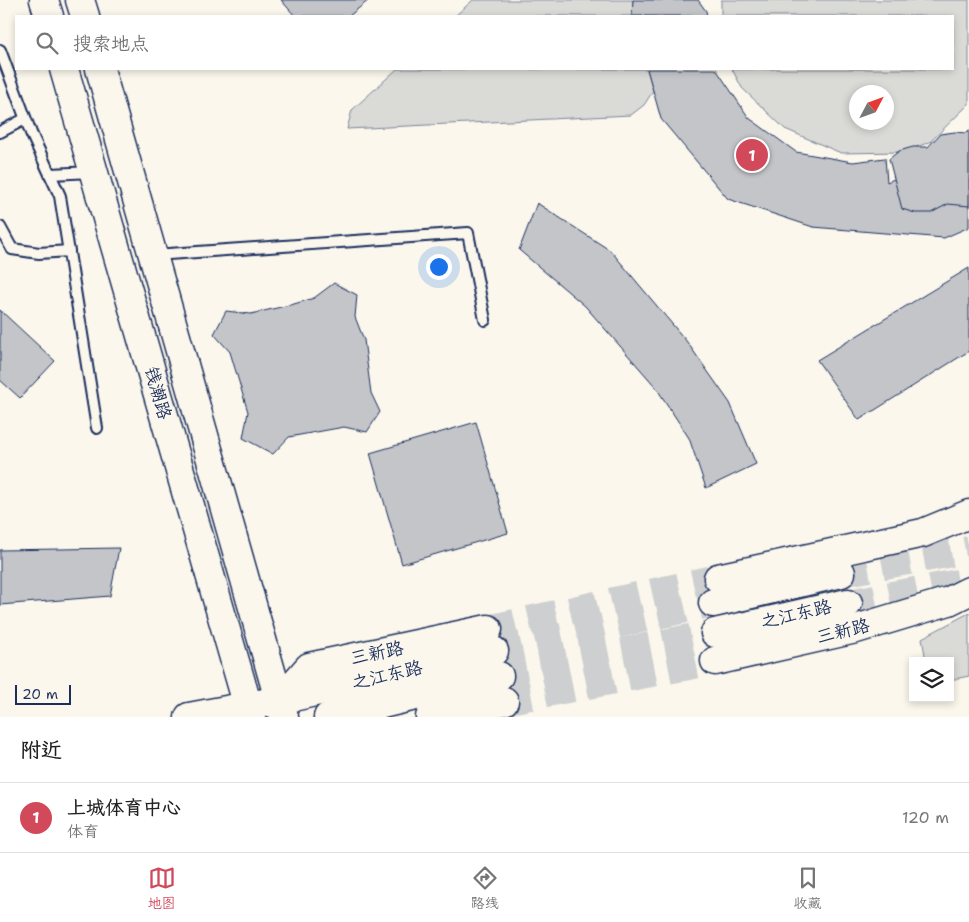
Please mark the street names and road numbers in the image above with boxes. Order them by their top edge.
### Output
street label: 钱潮路 [139,364,177,422]
street label: 之江东路 [758,594,834,634]
street label: 三新路 [814,613,872,649]
street label: 三新路 [348,636,406,670]
street label: 之江东路 [349,655,425,695]

